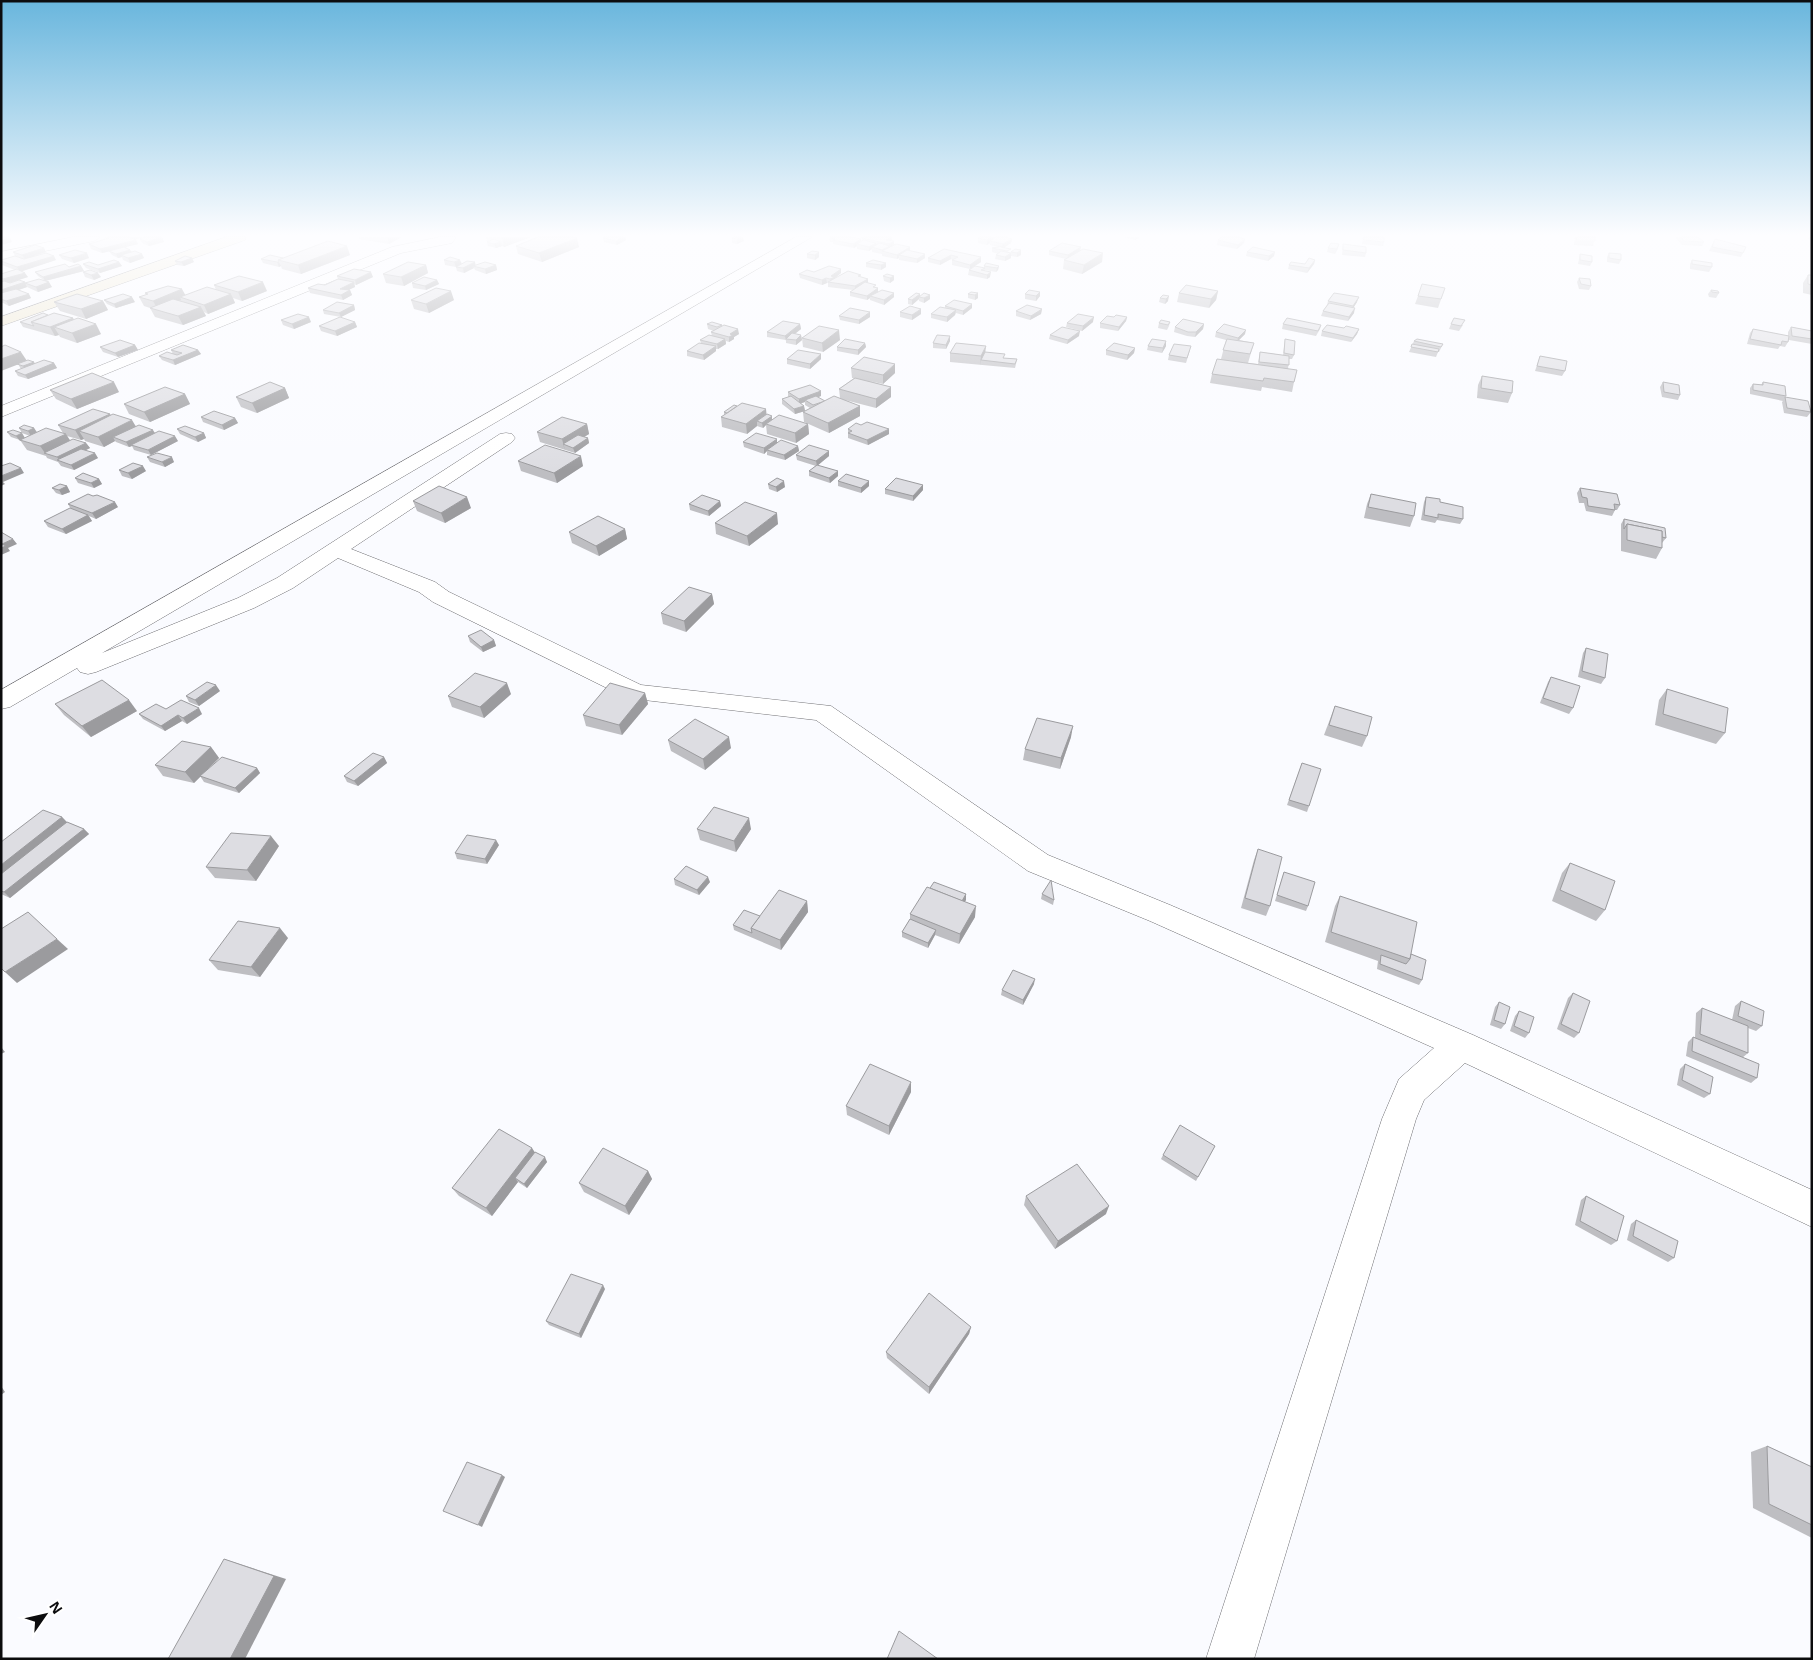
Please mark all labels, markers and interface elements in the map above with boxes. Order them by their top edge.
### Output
north arrow [20,1590,70,1640]
text: N [45,1597,67,1617]

